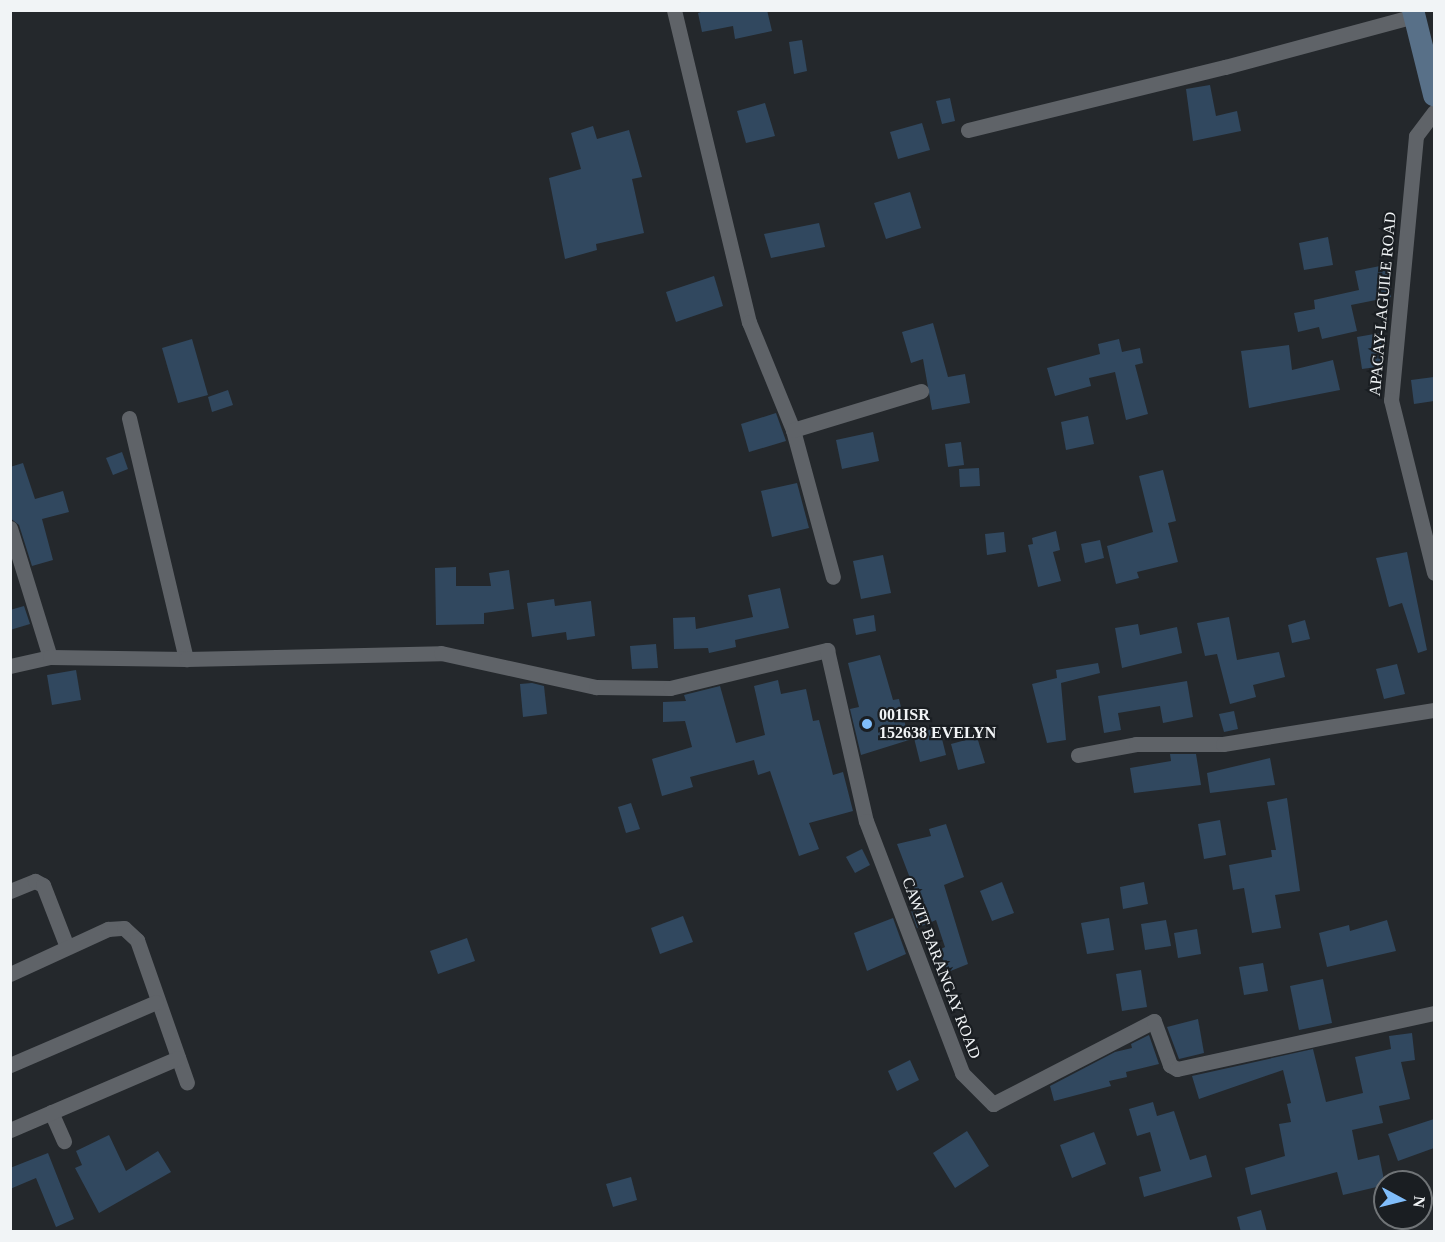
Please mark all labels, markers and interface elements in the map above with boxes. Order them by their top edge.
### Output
street label: APACAY-LAGUILE ROAD [1365,211,1401,397]
place label: 001ISR 152638 EVELYN [879,705,996,743]
marker: 001ISR 152638 EVELYN [860,717,874,731]
street label: CAWIT BARANGAY ROAD [897,874,985,1062]
north arrow [1373,1170,1433,1230]
text: N [1410,1195,1429,1209]

